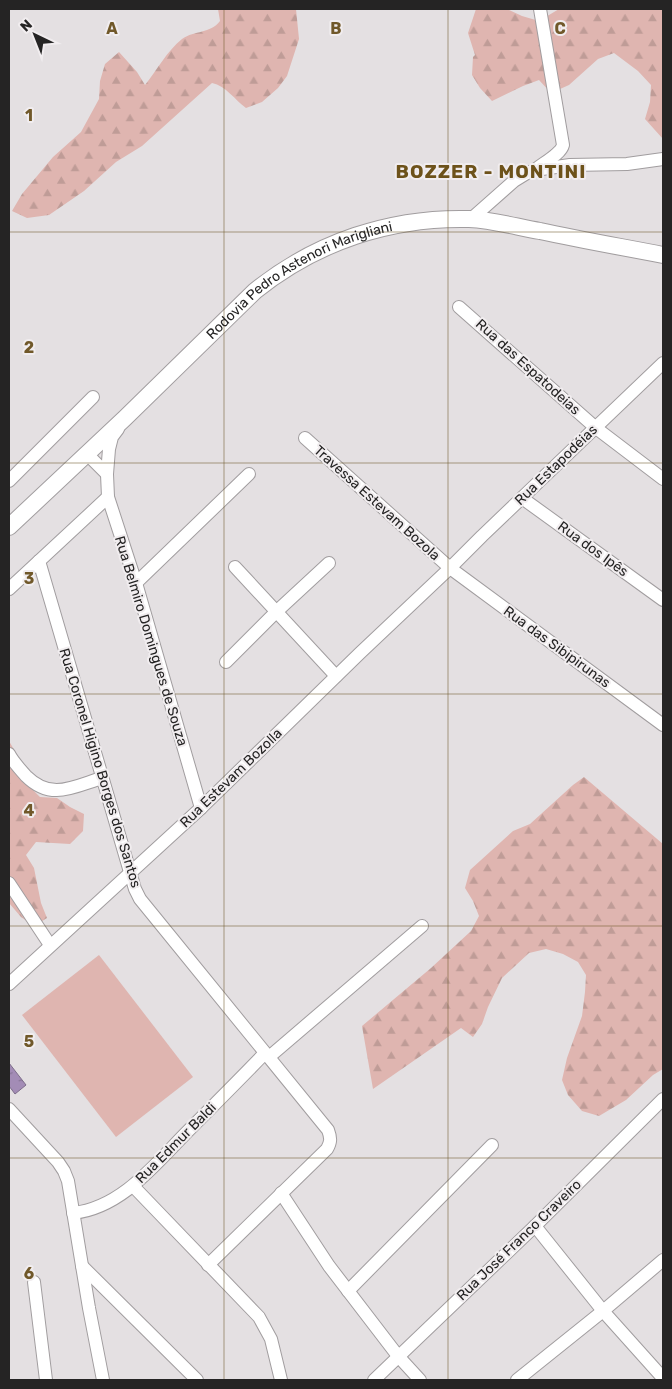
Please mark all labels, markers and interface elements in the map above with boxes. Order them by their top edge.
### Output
north arrow [10,10,60,60]
text: N [17,16,36,36]
text: A [106,19,118,38]
text: B [330,19,342,38]
text: C [554,19,566,38]
text: 1 [25,106,33,125]
district label: BOZZER - MONTINI [396,160,586,183]
street label: Rodovia Pedro Astenori Marigliani [203,218,394,342]
street label: Rua das Espatodeias [472,316,584,418]
text: 2 [24,338,34,357]
street label: Rua Estapodéias [511,421,601,509]
street label: Travessa Estevam Bozola [310,442,444,564]
street label: Rua dos Ipês [554,518,632,580]
street label: Rua Belmiro Domingues de Souza [111,534,191,748]
text: 3 [24,569,34,588]
street label: Rua das Sibipirunas [500,602,614,692]
street label: Rua Coronel Higino Borges dos Santos [55,646,145,890]
street label: Rua Estevam Bozolla [176,725,286,831]
text: 4 [24,801,35,820]
text: 5 [24,1032,34,1051]
street label: Rua Edmur Baldi [132,1099,220,1187]
street label: Rua José Franco Craveiro [453,1176,585,1304]
text: 6 [24,1264,34,1283]

